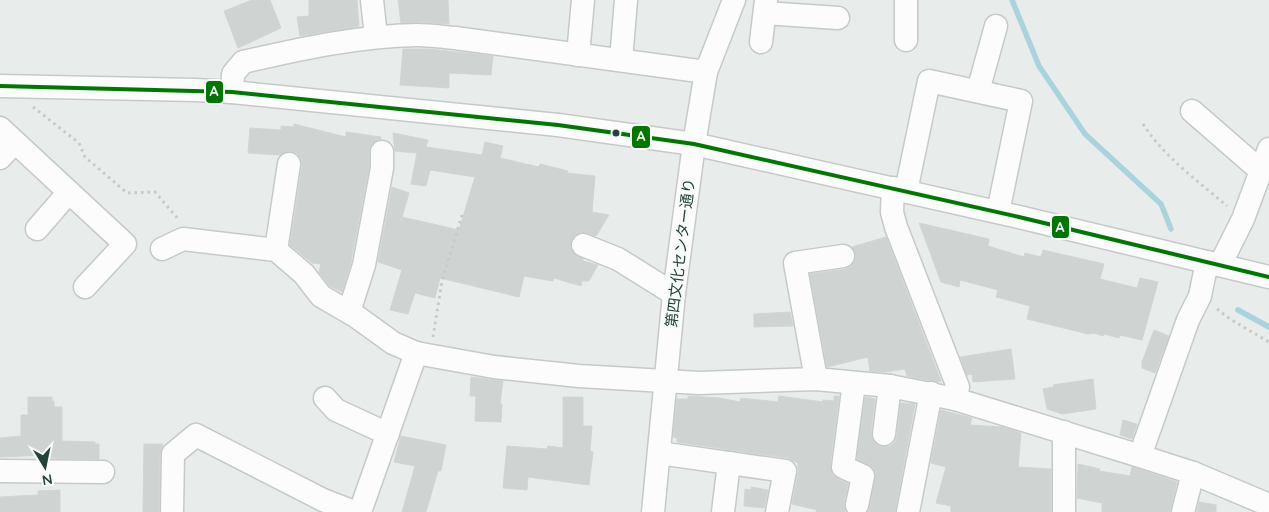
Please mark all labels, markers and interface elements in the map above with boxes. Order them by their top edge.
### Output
line badge: A [205,80,224,104]
text: A [210,82,219,100]
line badge: A [631,125,651,149]
text: A [637,127,646,145]
unlabelled marker [611,128,621,138]
street label: 第四文化センター通り [661,177,699,329]
line badge: A [1051,215,1070,239]
text: A [1056,218,1065,236]
north arrow [20,442,70,492]
text: N [41,470,54,490]

